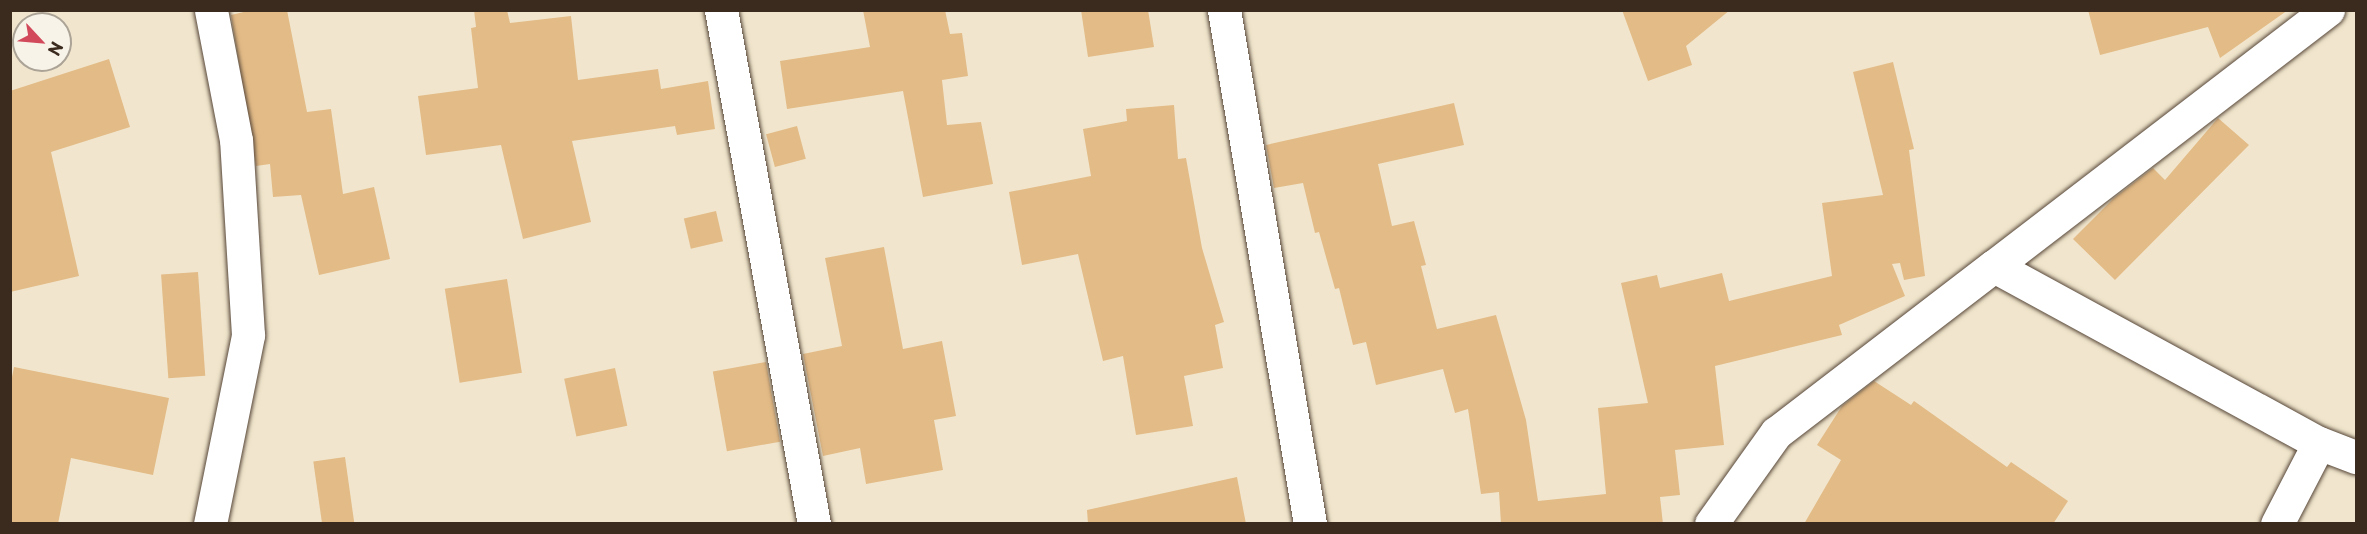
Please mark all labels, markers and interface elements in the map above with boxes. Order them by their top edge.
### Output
north arrow [12,12,72,72]
text: N [43,38,70,60]

